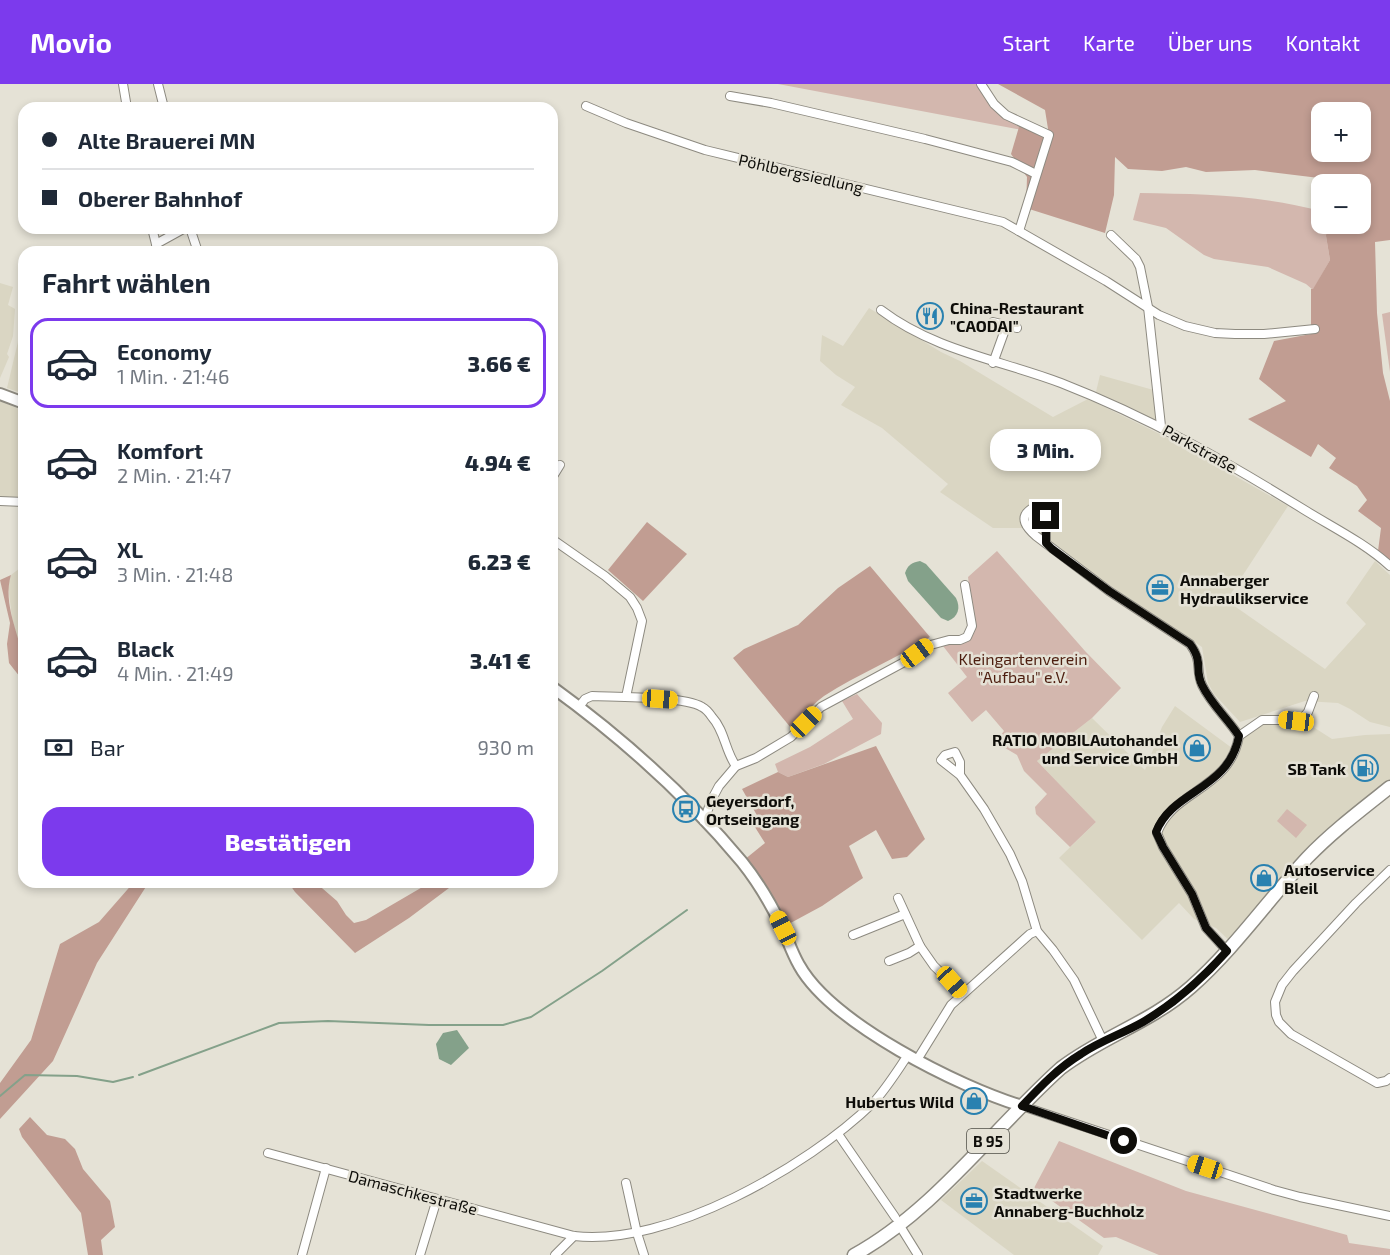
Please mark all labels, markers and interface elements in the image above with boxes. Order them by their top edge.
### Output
text: Movio [30,25,112,59]
text: Start [1003,30,1050,55]
text: Karte [1083,30,1135,55]
text: Über uns [1168,30,1253,55]
text: Kontakt [1286,30,1360,55]
map controls [1311,102,1371,234]
button: + [1311,102,1371,162]
text: Alte Brauerei MN [78,127,255,153]
street label: Pöhlbergsiedlung [737,149,865,197]
button: − [1311,174,1371,234]
text: Oberer Bahnhof [78,185,242,211]
text: Fahrt wählen [42,266,211,298]
place label: China-Restaurant "CAODAI" [950,298,1084,335]
restaurant icon: China-Restaurant "CAODAI" [915,301,945,331]
icon: car [45,336,99,390]
text: Economy [117,338,212,364]
text: 3.66 € [468,350,531,376]
text: 1 Min. · 21:46 [117,364,229,388]
street label: Parkstraße [1160,420,1240,476]
callout: 3 Min. [990,429,1102,471]
icon: car [45,435,99,489]
text: Komfort [117,437,203,463]
text: 3 Min. [1017,438,1074,462]
text: 4.94 € [465,449,531,475]
text: 2 Min. · 21:47 [117,463,232,487]
route end [1032,502,1059,529]
icon: car [45,534,99,588]
text: XL [117,536,143,562]
text: 6.23 € [468,548,531,574]
text: 3 Min. · 21:48 [117,562,233,586]
place label: Annaberger Hydraulikservice [1180,570,1308,608]
office icon: Annaberger Hydraulikservice [1145,573,1175,603]
icon: car [45,633,99,687]
text: Black [117,635,174,661]
car [897,635,937,671]
text: 3.41 € [470,647,531,673]
park label: Kleingartenverein "Aufbau" e.V. [958,649,1088,686]
text: 4 Min. · 21:49 [117,661,234,685]
car [641,689,679,709]
car [787,703,825,741]
car [1277,710,1315,732]
place label: RATIO MOBILAutohandel und Service GmbH [992,730,1179,767]
icon: cash [42,731,75,764]
shop icon: RATIO MOBILAutohandel und Service GmbH [1182,733,1212,763]
text: Bar [90,734,125,760]
text: 930 m [477,735,534,759]
fuel station icon: SB Tank [1350,753,1380,783]
place label: SB Tank [1287,759,1346,778]
place label: Geyersdorf, Ortseingang [706,791,800,828]
bus stop icon: Geyersdorf, Ortseingang [671,794,701,824]
button: Bestätigen [42,807,534,876]
place label: Autoservice Bleil [1284,860,1375,897]
shop icon: Autoservice Bleil [1249,863,1279,893]
car [767,908,799,948]
car [933,963,971,1001]
shop icon: Hubertus Wild [959,1086,989,1116]
place label: Hubertus Wild [845,1092,954,1111]
route start [1110,1127,1137,1154]
road number: B 95 [967,1129,1009,1153]
car [1185,1153,1225,1181]
street label: Damaschkestraße [346,1166,480,1218]
place label: Stadtwerke Annaberg-Buchholz [994,1183,1144,1220]
office icon: Stadtwerke Annaberg-Buchholz [959,1186,989,1216]

